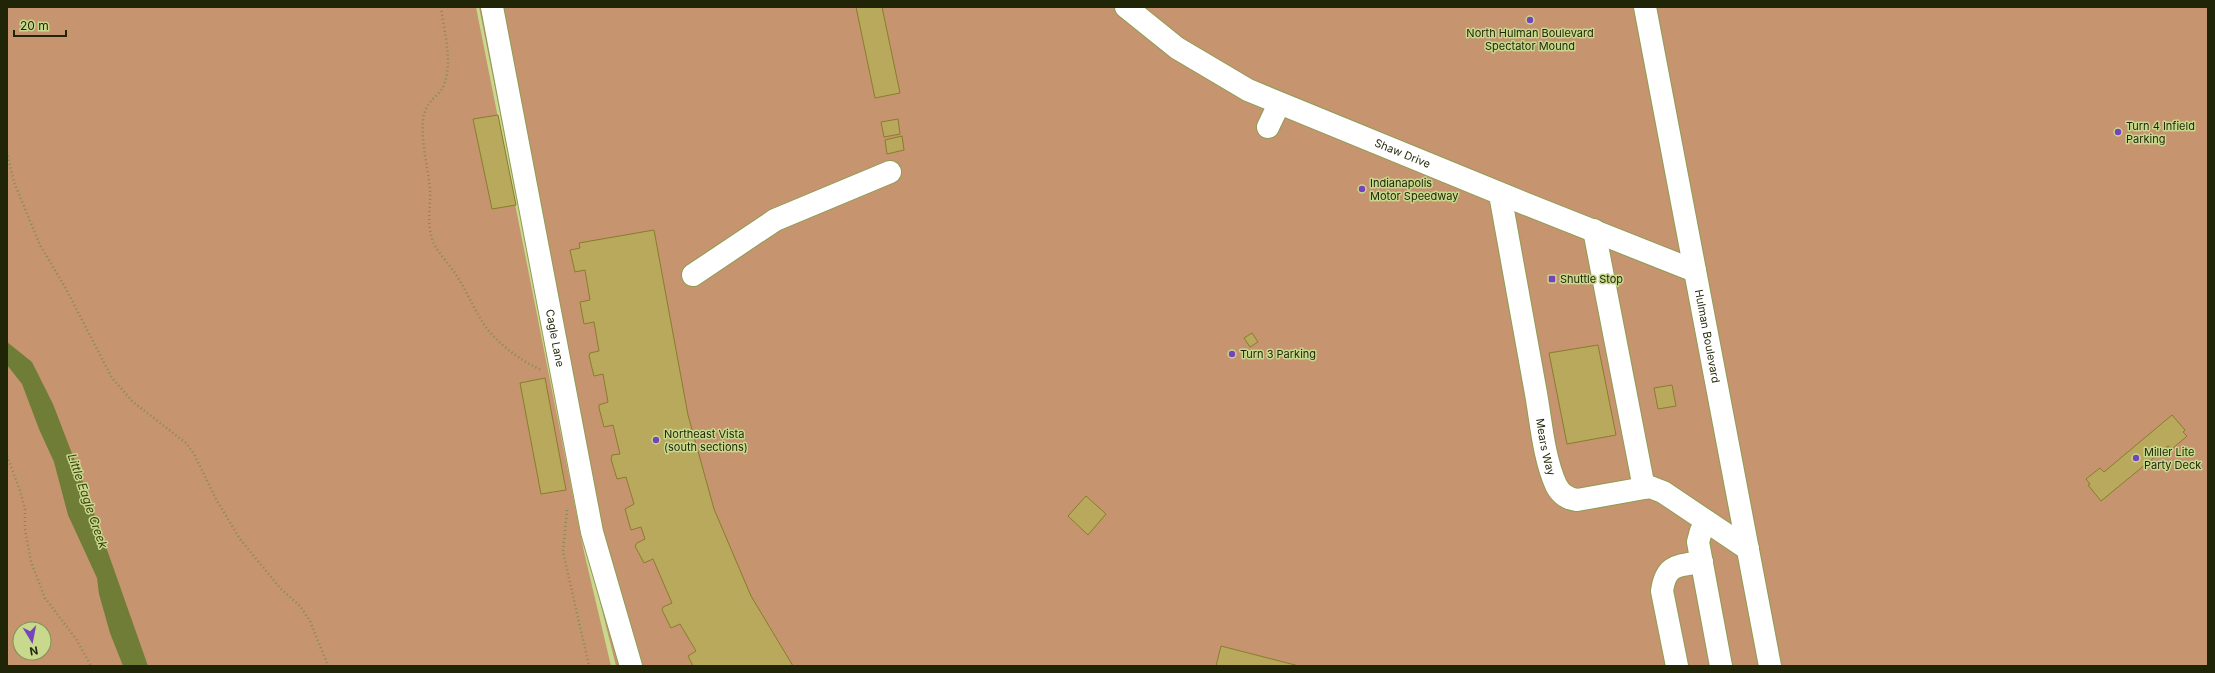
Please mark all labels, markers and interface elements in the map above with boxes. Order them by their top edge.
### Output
scale bar [14,12,66,38]
marker: North Hulman Boulevard Spectator Mound [1525,15,1535,25]
text: 20 m [20,18,49,33]
place label: North Hulman Boulevard Spectator Mound [1466,26,1594,53]
place label: Turn 4 Infield Parking [2126,119,2195,146]
marker: Turn 4 Infield Parking [2113,127,2123,137]
street label: Shaw Drive [1373,136,1433,171]
place label: Indianapolis Motor Speedway [1370,176,1458,203]
marker: Indianapolis Motor Speedway [1357,184,1367,194]
place label: Shuttle Stop [1560,272,1623,286]
marker: Shuttle Stop [1547,274,1557,284]
street label: Hulman Boulevard [1692,288,1723,384]
street label: Cagle Lane [543,308,567,368]
place label: Turn 3 Parking [1240,347,1316,361]
marker: Turn 3 Parking [1227,349,1237,359]
street label: Mears Way [1533,417,1559,477]
place label: Northeast Vista (south sections) [664,427,748,454]
marker: Northeast Vista (south sections) [651,435,661,445]
place label: Miller Lite Party Deck [2144,445,2201,472]
water label: Little Eagle Creek [65,452,111,551]
marker: Miller Lite Party Deck [2131,453,2141,463]
north arrow [12,621,52,661]
text: N [28,643,39,658]

